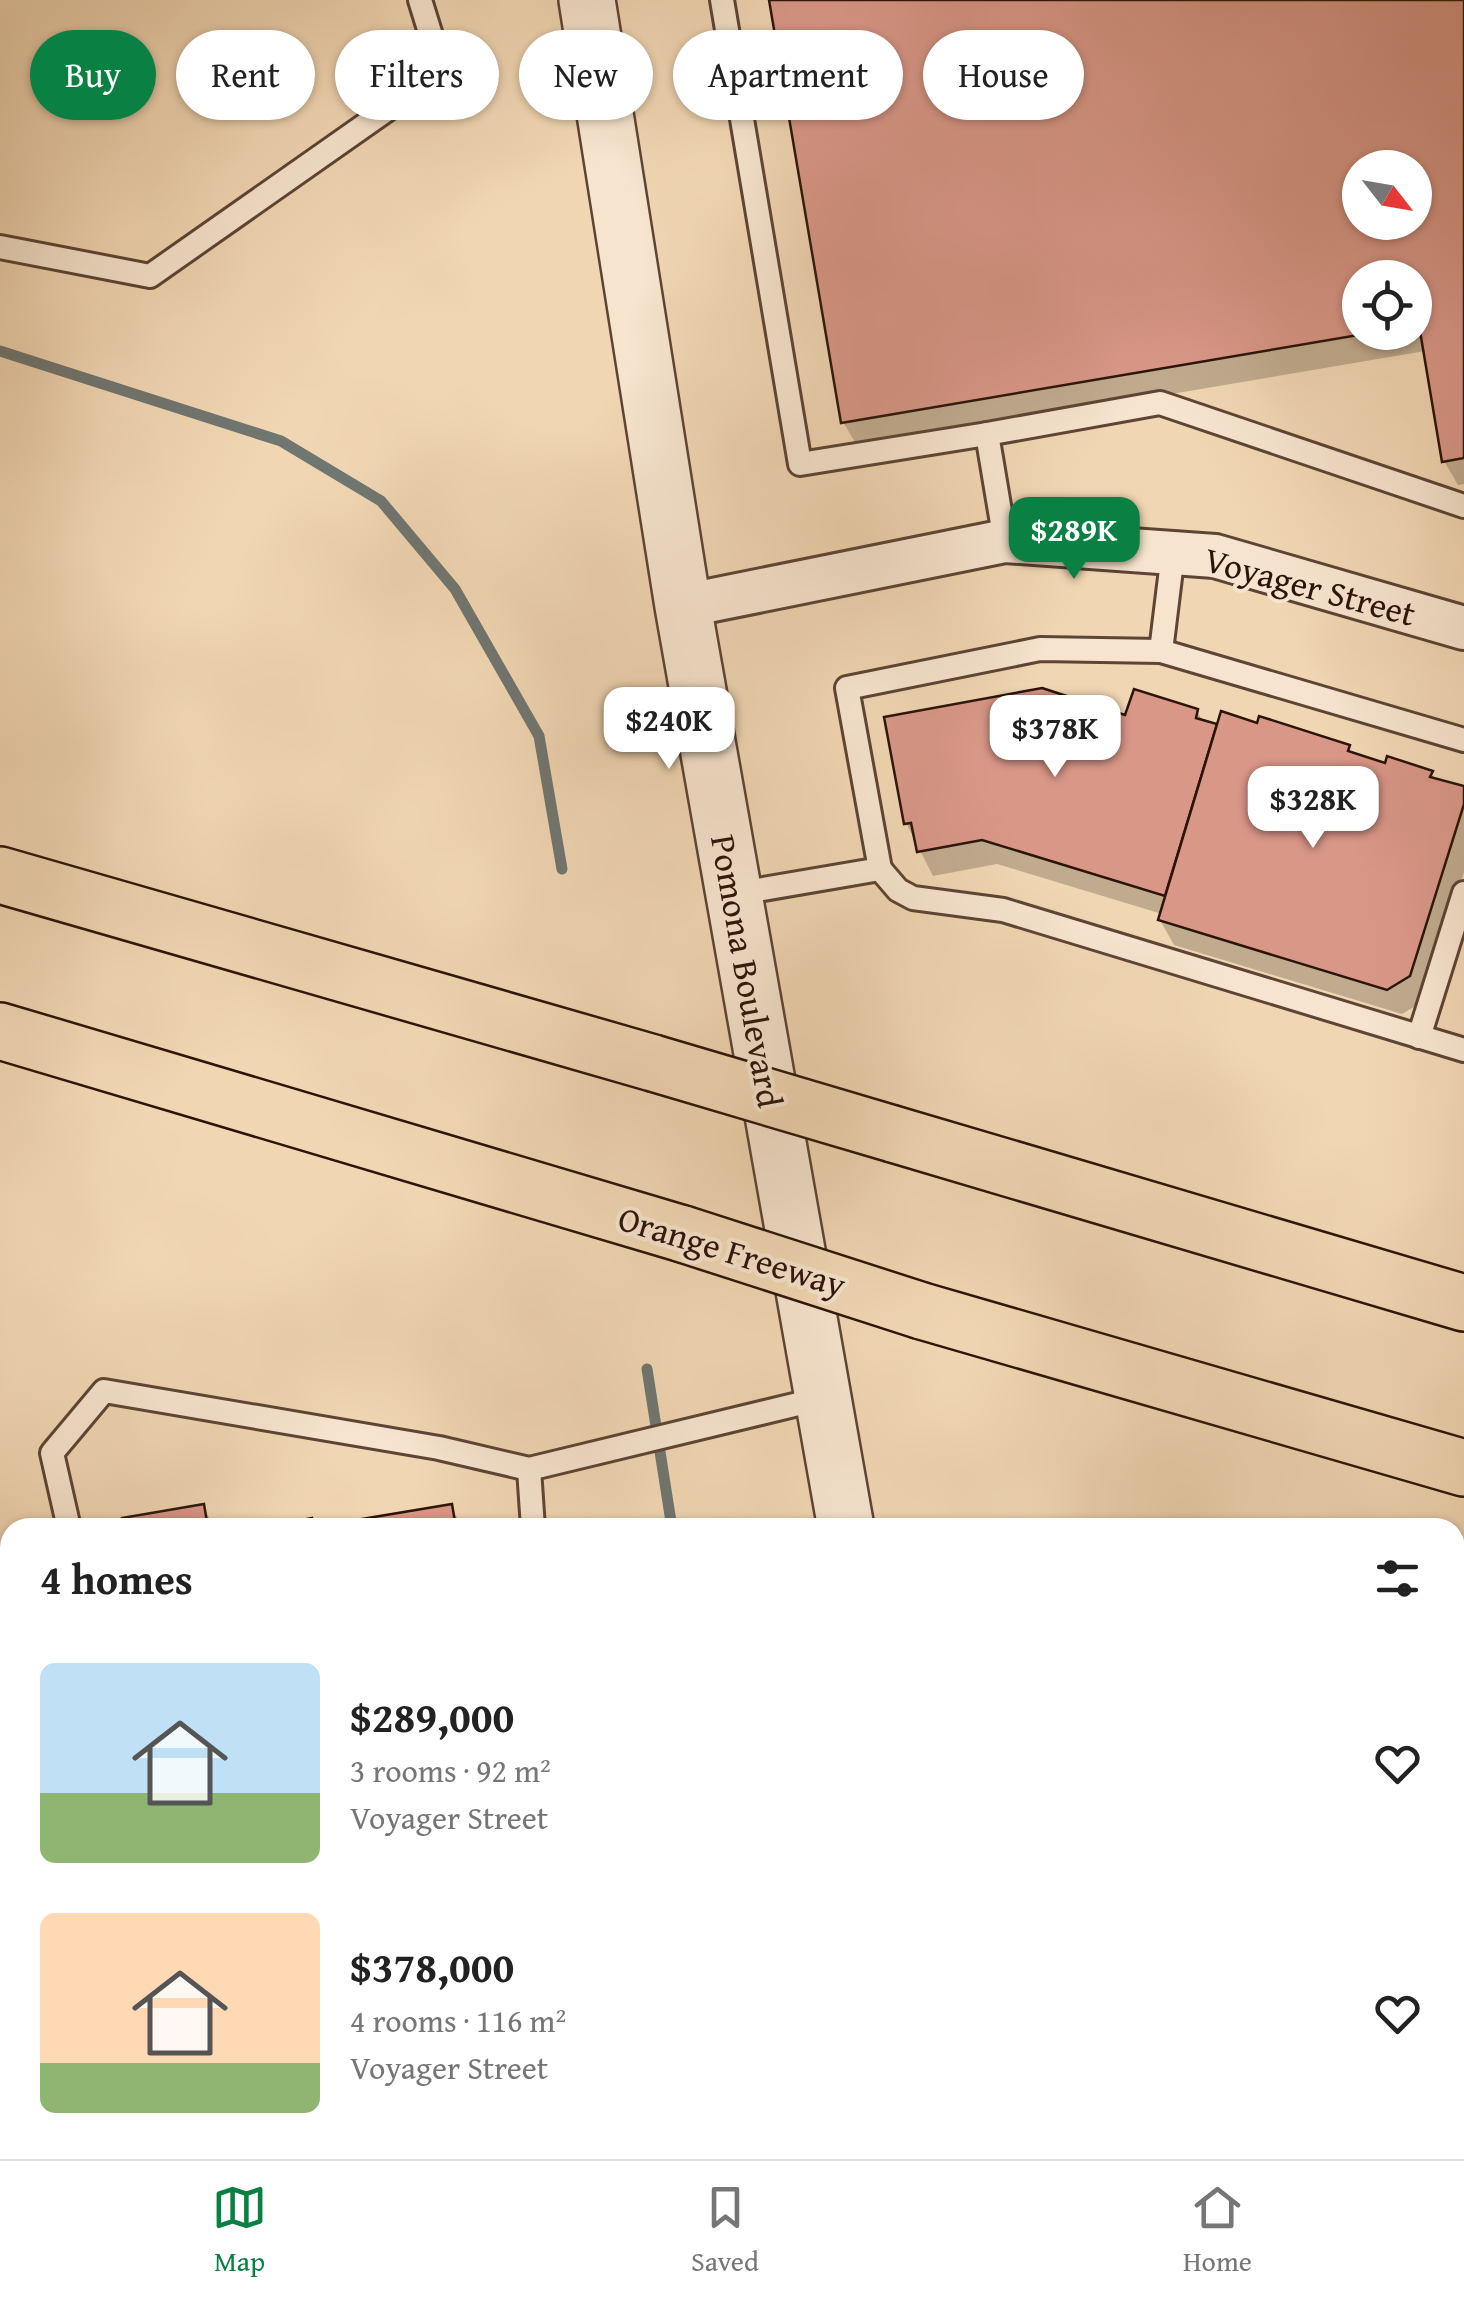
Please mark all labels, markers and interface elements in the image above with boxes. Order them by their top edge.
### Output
chip: Buy [30,30,156,120]
chip: Rent [176,30,315,120]
chip: Filters [335,30,499,120]
chip: New [519,30,653,120]
chip: Apartment [673,30,903,120]
chip: House [923,30,1084,120]
north arrow [1342,150,1432,240]
map controls [1342,150,1432,350]
button: locate [1342,260,1432,350]
pin: $289K [1004,497,1144,582]
text: $289K [1031,506,1117,553]
street label: Voyager Street [1199,533,1421,639]
pin: $240K [599,687,739,772]
pin: $378K [985,695,1125,780]
text: $240K [626,696,712,743]
text: $378K [1012,704,1098,751]
pin: $328K [1243,766,1383,851]
text: $328K [1270,775,1356,822]
street label: Pomona Boulevard [698,831,796,1112]
street label: Orange Freeway [612,1192,852,1310]
text: 4 homes [40,1548,193,1609]
icon: filters [1370,1551,1425,1606]
text: $289,000 [350,1686,514,1747]
icon: home [120,1703,240,1823]
icon: heart [1370,1736,1425,1791]
text: 3 rooms · 92 m² [350,1747,551,1794]
text: Voyager Street [350,1794,548,1841]
text: $378,000 [350,1936,514,1997]
icon: home [120,1953,240,2073]
icon: heart [1370,1986,1425,2041]
text: 4 rooms · 116 m² [350,1997,566,2044]
text: Voyager Street [350,2044,548,2091]
tab: Map [212,2180,267,2281]
tab: Saved [691,2180,759,2281]
tab: Home [1183,2180,1252,2281]

